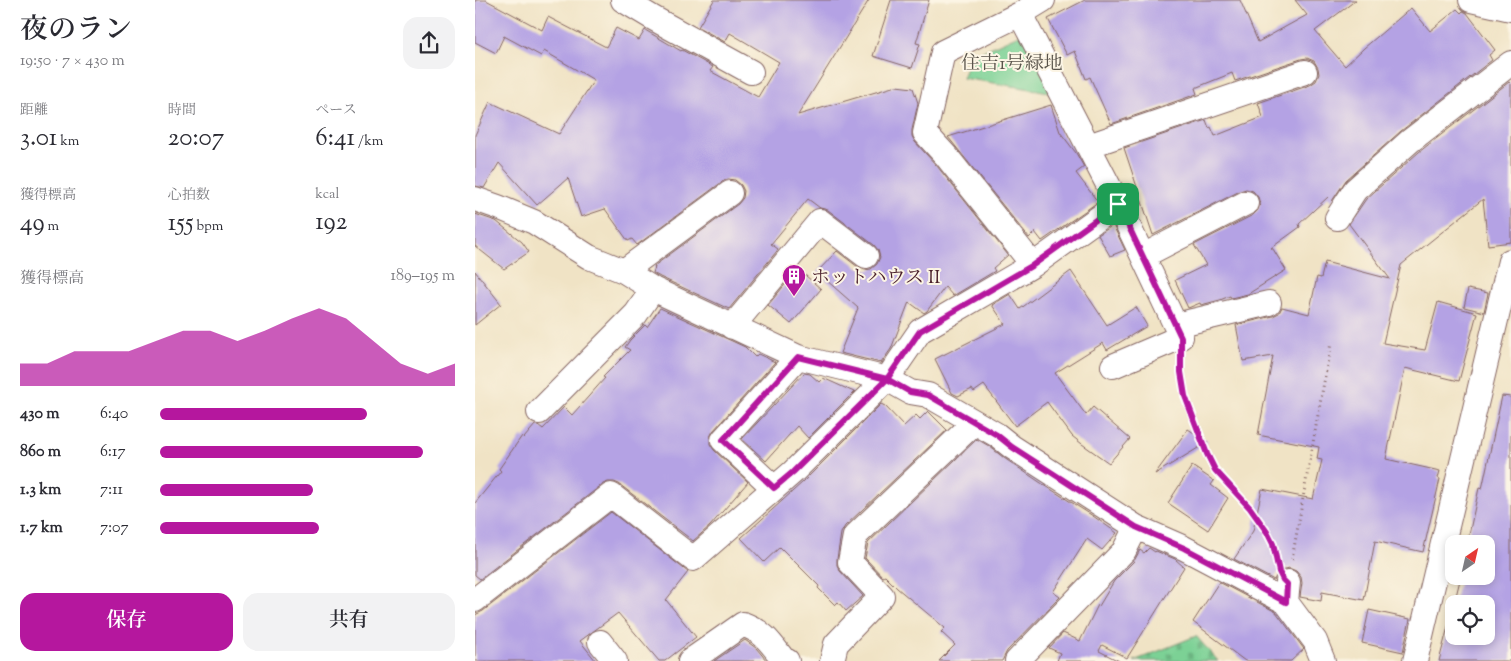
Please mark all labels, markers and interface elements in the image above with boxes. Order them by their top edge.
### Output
text: 夜のラン [20,11,132,51]
button: share [403,17,455,69]
text: 19:50 · 7 × 430 m [20,50,125,73]
park label: 住吉1号緑地 [961,51,1063,78]
text: 距離 [20,101,48,121]
text: 時間 [168,101,196,121]
text: ペース [315,101,357,121]
text: 3.01 [20,121,57,157]
text: 20:07 [168,121,224,157]
text: 6:41 [315,121,355,157]
text: km [57,132,79,152]
text: /km [355,132,383,152]
pin [1097,183,1139,225]
text: kcal [315,185,339,205]
text: 獲得標高 [20,186,76,206]
text: 心拍数 [168,186,210,206]
icon: arrive [1104,190,1132,218]
text: 192 [315,205,347,241]
text: 49 [20,206,45,242]
text: 155 [168,206,193,242]
text: m [45,217,59,237]
text: bpm [193,217,223,237]
building icon: ホットハウス II [781,263,807,297]
text: 189–195 m [391,265,455,288]
place label: ホットハウス II [811,265,941,292]
text: 獲得標高 [20,268,84,291]
text: 430 m [20,403,60,426]
text: 6:40 [100,403,128,426]
text: 860 m [20,441,61,464]
text: 6:17 [100,441,125,464]
text: 1.3 km [20,479,61,502]
text: 7:11 [100,479,123,502]
text: 1.7 km [20,517,63,540]
text: 7:07 [100,517,129,540]
north arrow [1445,535,1495,585]
map controls [1445,535,1495,645]
button: 保存 [20,593,233,651]
button: 共有 [243,593,455,651]
button: locate [1445,595,1495,645]

